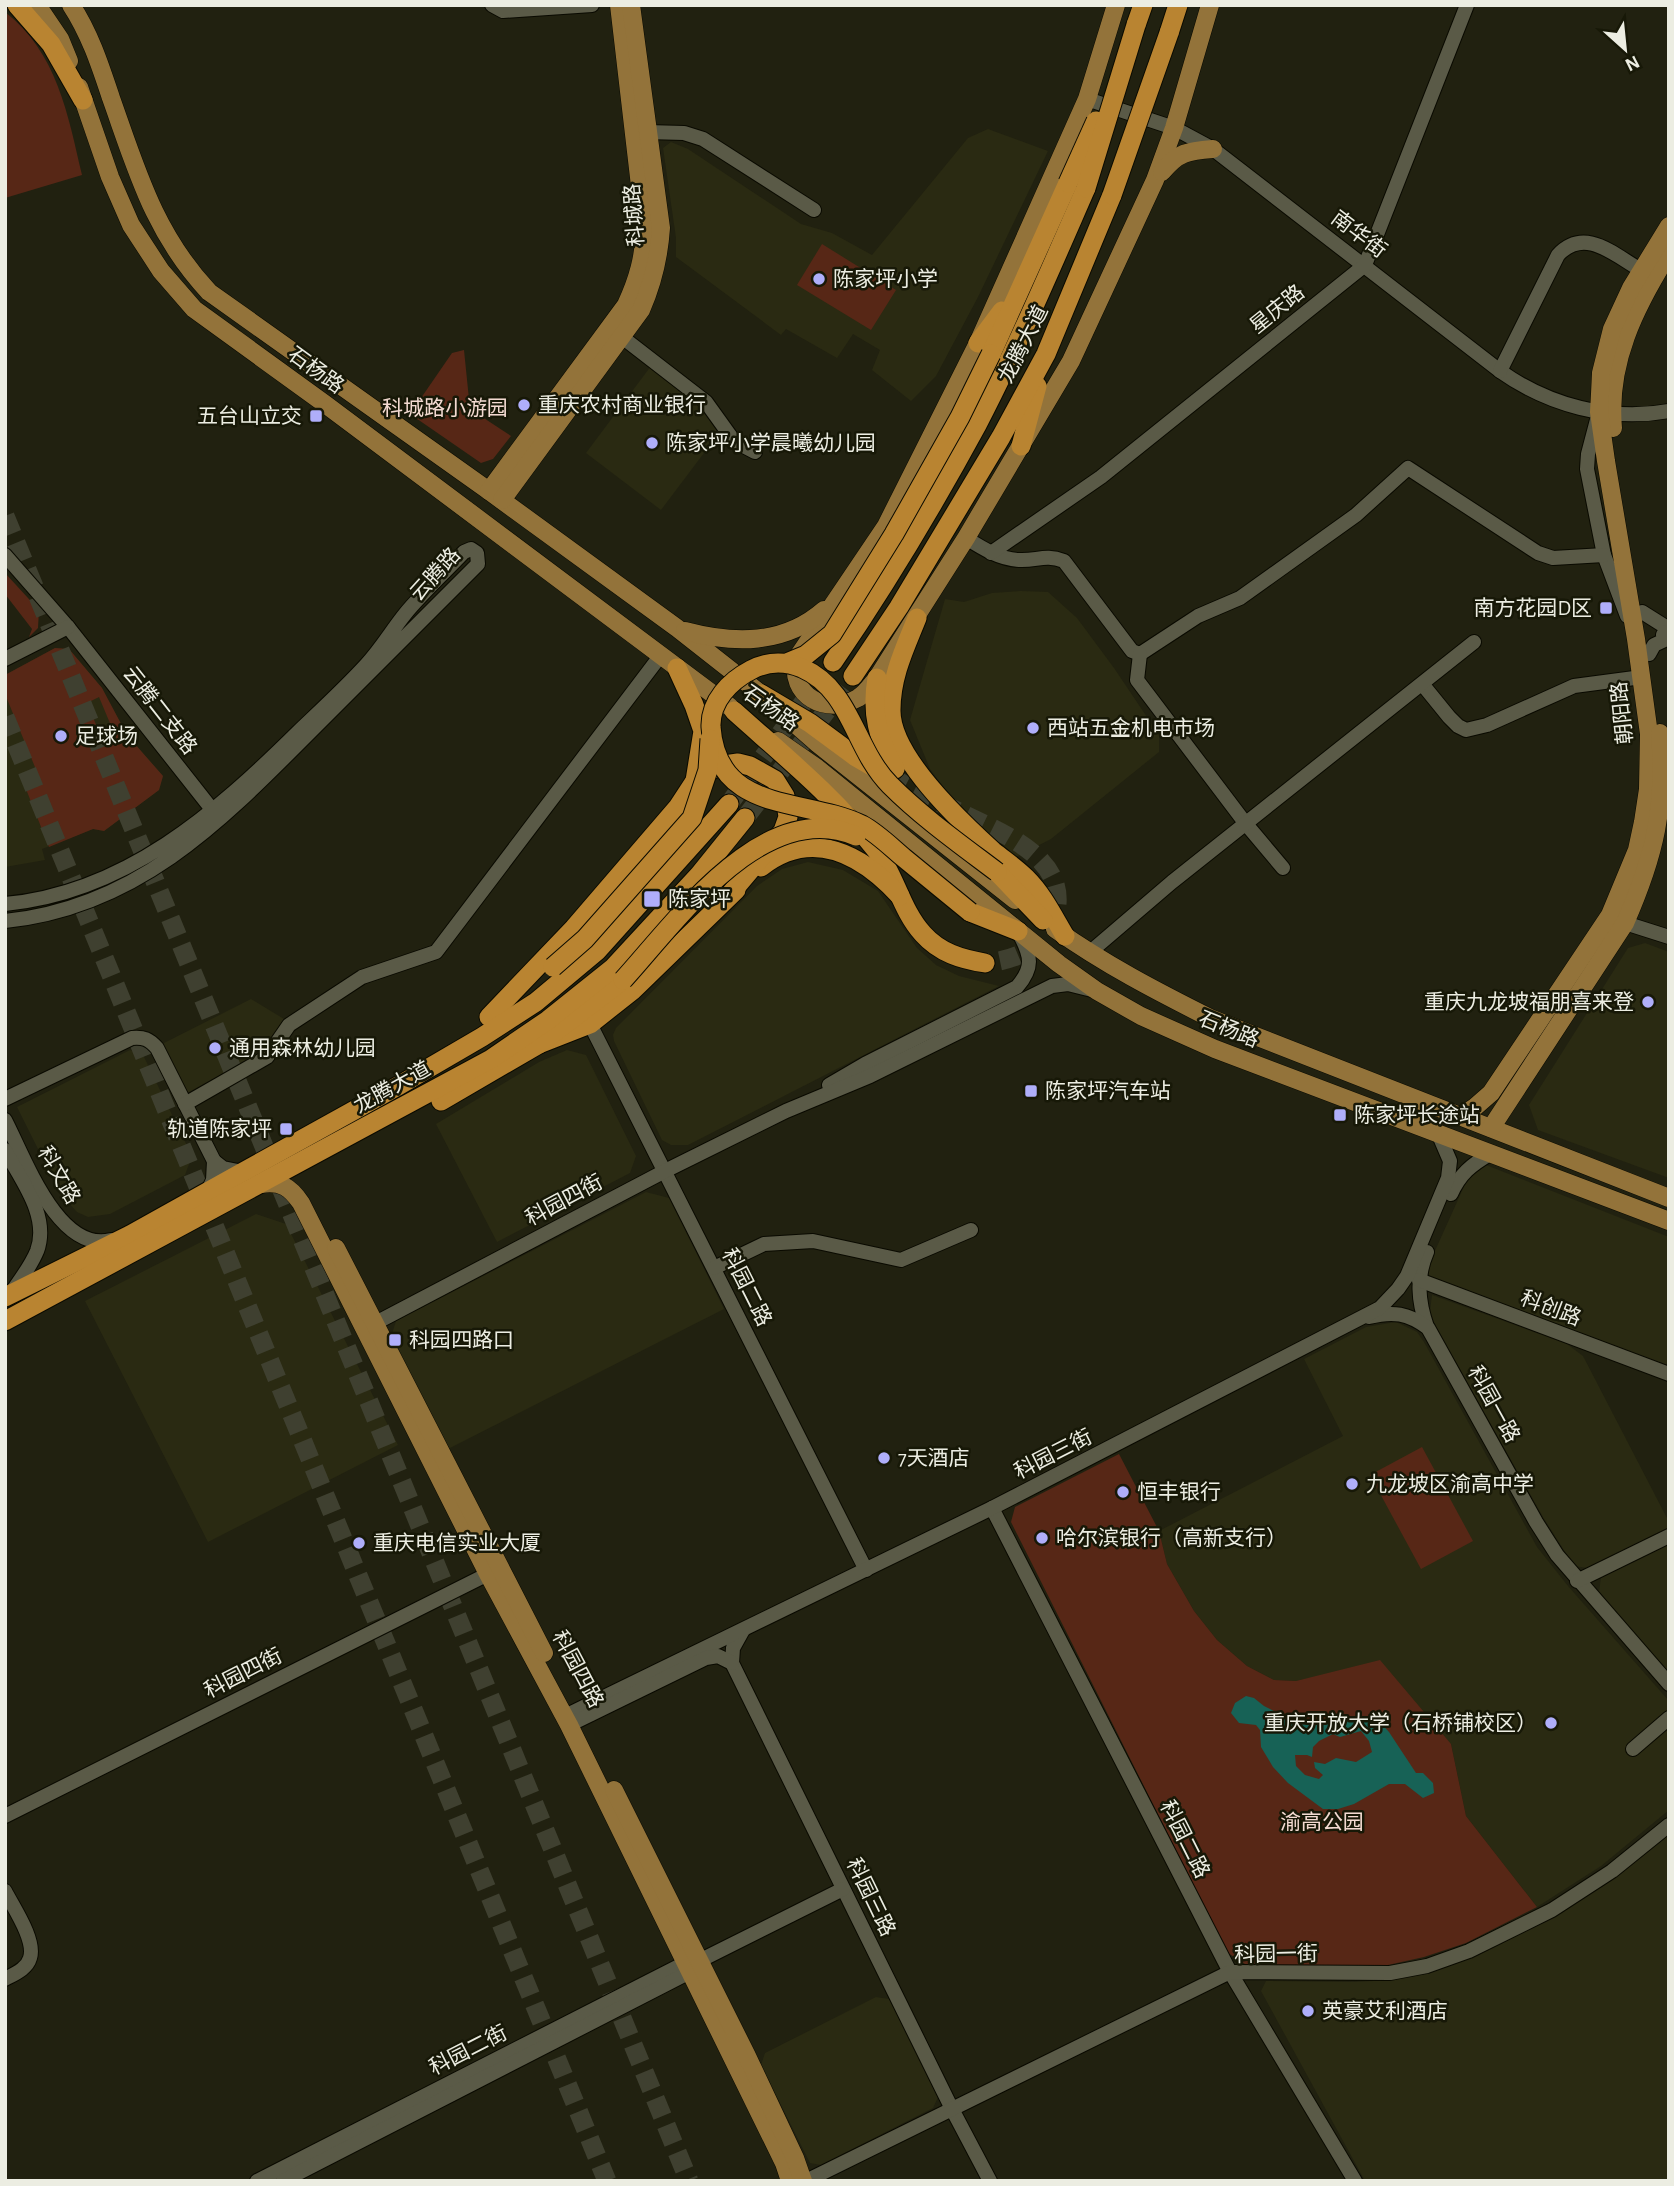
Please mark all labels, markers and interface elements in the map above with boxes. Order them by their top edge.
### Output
north arrow [1590,14,1660,84]
text: N [1622,51,1642,74]
street label: 科城路 [621,183,647,247]
street label: 南华街 [1327,206,1391,262]
place label: 陈家坪小学 [833,268,938,290]
marker: 陈家坪小学 [811,271,827,287]
street label: 星庆路 [1246,281,1308,337]
street label: 龙腾大道 [994,302,1052,386]
street label: 石杨路 [284,343,348,397]
place label: 重庆农村商业银行 [538,394,706,416]
park label: 科城路小游园 [382,397,508,419]
marker: 重庆农村商业银行 [516,397,532,413]
place label: 五台山立交 [197,405,302,427]
marker: 五台山立交 [308,408,324,424]
place label: 陈家坪小学晨曦幼儿园 [666,432,876,454]
marker: 陈家坪小学晨曦幼儿园 [644,435,660,451]
street label: 云腾路 [406,543,464,605]
place label: 南方花园D区 [1473,597,1592,619]
marker: 南方花园D区 [1598,600,1614,616]
street label: 云腾二支路 [119,662,201,758]
street label: 石杨路 [739,681,803,735]
street label: 朝阳路 [1608,681,1636,745]
place label: 西站五金机电市场 [1047,717,1215,739]
marker: 西站五金机电市场 [1025,720,1041,736]
place label: 足球场 [75,725,138,747]
marker: 足球场 [53,728,69,744]
place label: 陈家坪 [668,888,731,910]
marker: 陈家坪 [642,889,662,909]
place label: 重庆九龙坡福朋喜来登 [1424,991,1634,1013]
marker: 重庆九龙坡福朋喜来登 [1640,994,1656,1010]
street label: 石杨路 [1196,1007,1262,1051]
place label: 通用森林幼儿园 [229,1037,376,1059]
marker: 通用森林幼儿园 [207,1040,223,1056]
street label: 龙腾大道 [350,1057,434,1117]
place label: 陈家坪汽车站 [1045,1080,1171,1102]
marker: 陈家坪汽车站 [1023,1083,1039,1099]
place label: 陈家坪长途站 [1354,1104,1480,1126]
marker: 陈家坪长途站 [1332,1107,1348,1123]
place label: 轨道陈家坪 [167,1118,272,1140]
marker: 轨道陈家坪 [278,1121,294,1137]
street label: 科文路 [34,1142,84,1208]
street label: 科园四街 [522,1171,606,1229]
street label: 科园二路 [718,1245,776,1329]
street label: 科创路 [1518,1286,1584,1330]
place label: 科园四路口 [409,1329,514,1351]
marker: 科园四路口 [387,1332,403,1348]
street label: 科园一路 [1464,1362,1524,1446]
street label: 科园三街 [1011,1425,1095,1483]
place label: 7天酒店 [898,1447,970,1469]
marker: 7天酒店 [876,1450,892,1466]
place label: 九龙坡区渝高中学 [1366,1473,1534,1495]
marker: 九龙坡区渝高中学 [1344,1476,1360,1492]
place label: 恒丰银行 [1137,1481,1221,1503]
marker: 恒丰银行 [1115,1484,1131,1500]
place label: 哈尔滨银行（高新支行） [1056,1527,1287,1549]
marker: 哈尔滨银行（高新支行） [1034,1530,1050,1546]
place label: 重庆电信实业大厦 [373,1532,541,1554]
marker: 重庆电信实业大厦 [351,1535,367,1551]
street label: 科园四路 [549,1627,607,1711]
street label: 科园四街 [201,1644,285,1702]
place label: 重庆开放大学（石桥铺校区） [1264,1712,1537,1734]
marker: 重庆开放大学（石桥铺校区） [1543,1715,1559,1731]
street label: 科园二路 [1156,1797,1214,1881]
park label: 渝高公园 [1280,1811,1364,1833]
street label: 科园三路 [843,1854,899,1940]
street label: 科园一街 [1234,1942,1318,1966]
place label: 英豪艾利酒店 [1322,2000,1448,2022]
marker: 英豪艾利酒店 [1300,2003,1316,2019]
street label: 科园二街 [426,2021,510,2079]

